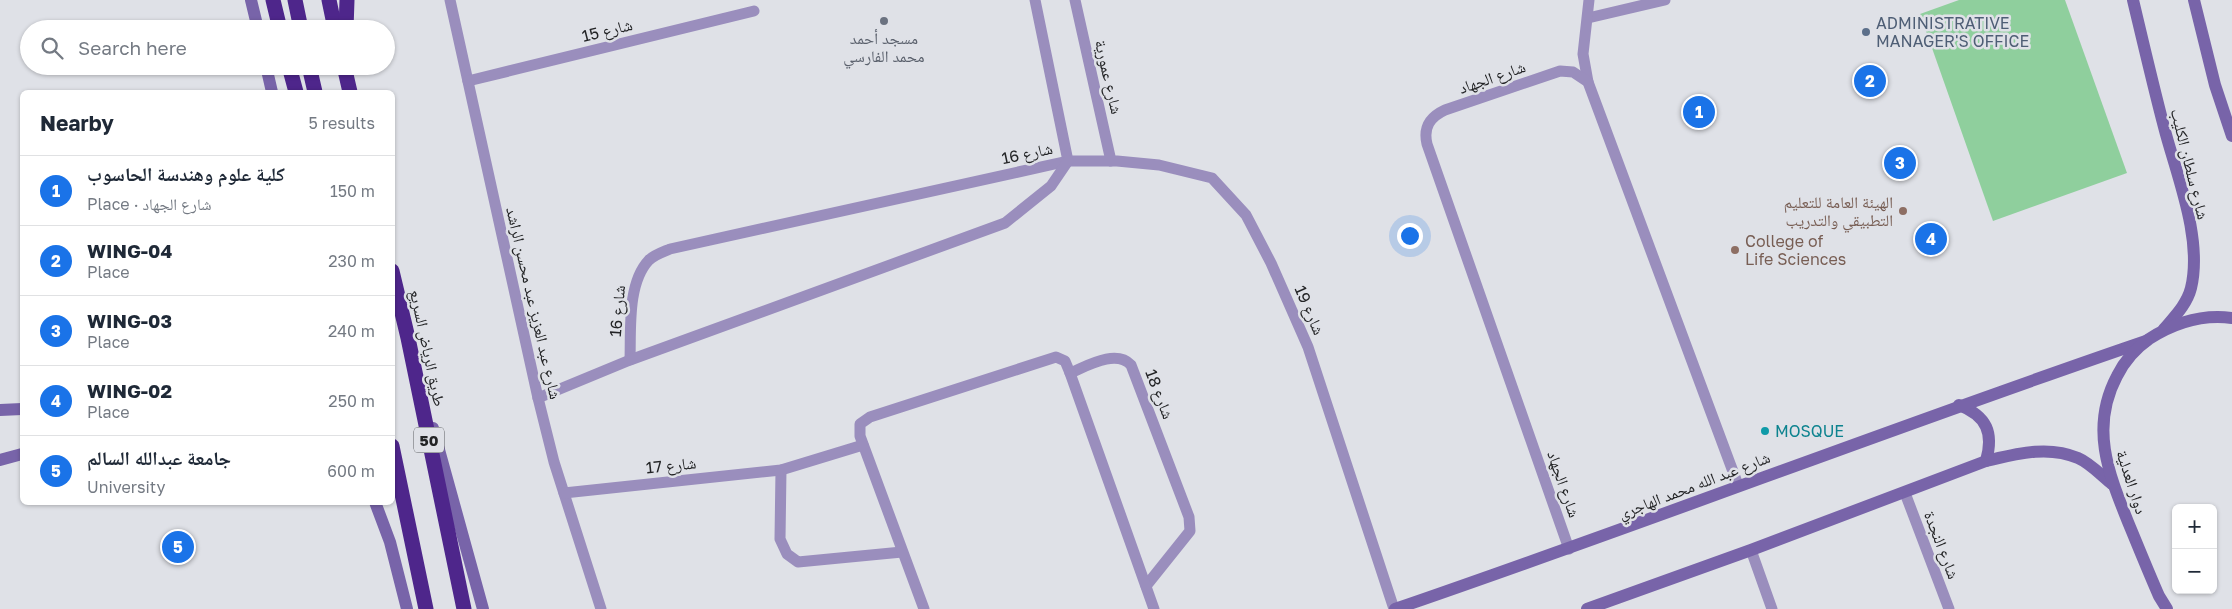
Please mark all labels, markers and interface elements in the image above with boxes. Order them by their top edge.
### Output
place label: ADMINISTRATIVE MANAGER'S OFFICE [1876,13,2029,51]
street label: شارع 15 [580,14,635,47]
marker: مسجد أحمد محمد الفارسي [878,15,890,27]
search box [20,20,395,75]
marker: ADMINISTRATIVE MANAGER'S OFFICE [1860,26,1872,38]
place label: مسجد أحمد محمد الفارسي [843,28,925,69]
icon: search [38,34,66,62]
text: Search here [78,36,187,59]
street label: شارع عمورية [1090,38,1127,116]
street label: شارع الجهاد [1456,56,1528,99]
pin: 2 [1854,62,1886,100]
pin: 1 [1683,93,1715,131]
street label: شارع سلطان الكليب [2166,106,2213,222]
text: Nearby [40,110,114,136]
text: 5 results [309,113,375,133]
street label: شارع 16 [1000,138,1055,169]
pin: 3 [1884,144,1916,182]
text: كلية علوم وهندسة الحاسوب [87,162,285,185]
text: 1 [52,181,60,201]
text: 150 m [330,181,375,201]
place label: الهيئة العامة للتعليم التطبيقي والتدريب [1784,192,1893,233]
text: Place · شارع الجهاد [87,194,212,214]
street label: شارع عبد العزيز عبد محسن الراشد [501,205,566,401]
marker: الهيئة العامة للتعليم التطبيقي والتدريب [1897,205,1909,217]
pin: 4 [1915,220,1947,258]
your location [1397,223,1423,249]
place label: College of Life Sciences [1745,231,1846,269]
text: WING-04 [87,239,172,262]
marker: College of Life Sciences [1729,244,1741,256]
text: 2 [51,251,61,271]
text: 230 m [328,251,375,271]
text: Place [87,262,130,282]
street label: شارع 19 [1290,282,1329,338]
street label: شارع 16 [605,284,630,338]
street label: طريق الرياض السريع [405,288,450,408]
text: WING-03 [87,309,172,332]
text: 3 [51,321,61,341]
text: 240 m [328,321,375,341]
text: Place [87,332,130,352]
street label: شارع 18 [1140,366,1179,422]
text: WING-02 [87,379,172,402]
text: 4 [51,391,61,411]
text: 250 m [328,391,375,411]
text: Place [87,402,130,422]
place label: MOSQUE [1775,421,1844,441]
marker: MOSQUE [1759,425,1771,437]
road number: 50 [414,428,444,452]
text: جامعة عبدالله السالم [87,446,231,469]
street label: شارع عبد الله محمد الهاجري [1615,447,1774,526]
street label: شارع الجهاد [1542,448,1585,520]
street label: دوار العدلية [2112,448,2152,516]
street label: شارع 17 [645,452,697,479]
text: 5 [51,461,61,481]
text: 600 m [327,461,375,481]
text: University [87,477,165,497]
map controls [2172,504,2217,594]
button: + [2172,504,2217,549]
street label: شارع النجدة [1919,508,1964,582]
pin: 5 [162,528,194,566]
button: − [2172,549,2217,594]

